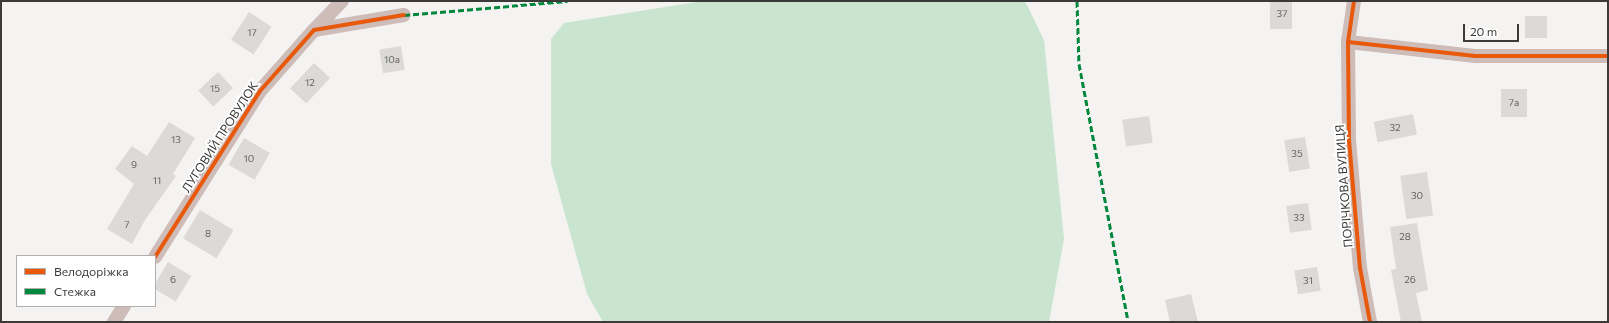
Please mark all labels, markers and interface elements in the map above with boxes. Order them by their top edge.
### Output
house number: 37 [1277,8,1287,20]
scale bar [1465,16,1521,42]
text: 20 m [1470,24,1497,38]
house number: 17 [247,27,257,39]
house number: 10а [384,54,400,66]
house number: 12 [305,77,315,89]
street label: ЛУГОВИЙ ПРОВУЛОК [179,79,261,195]
house number: 15 [210,83,220,95]
house number: 7а [1509,97,1519,109]
house number: 32 [1389,122,1401,134]
street label: ПОРІЧКОВА ВУЛИЦЯ [1333,124,1355,248]
house number: 13 [171,134,181,146]
house number: 35 [1291,148,1303,160]
house number: 10 [244,153,254,165]
house number: 9 [131,159,137,171]
house number: 11 [153,175,161,187]
house number: 30 [1411,190,1423,202]
house number: 33 [1293,212,1305,224]
house number: 7 [124,219,130,231]
house number: 8 [205,228,211,240]
house number: 28 [1399,231,1411,243]
legend [16,255,156,307]
text: Велодоріжка [54,264,129,278]
house number: 6 [170,274,176,286]
house number: 26 [1404,274,1416,286]
house number: 31 [1303,275,1313,287]
text: Стежка [54,284,96,298]

